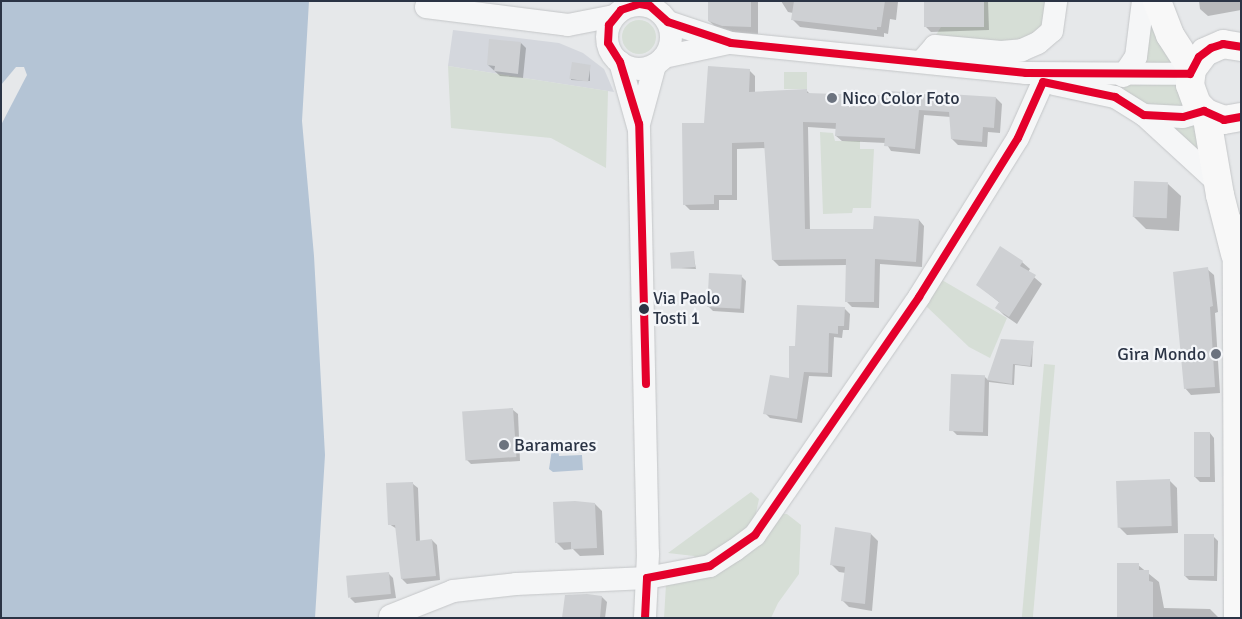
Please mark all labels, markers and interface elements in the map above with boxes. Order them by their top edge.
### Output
place label: Nico Color Foto [842,87,960,109]
marker: Nico Color Foto [826,92,838,104]
place label: Via Paolo Tosti 1 [653,289,720,329]
marker: Via Paolo Tosti 1 [639,304,649,314]
place label: Gira Mondo [1117,343,1206,365]
marker: Gira Mondo [1210,348,1222,360]
place label: Baramares [514,434,596,456]
marker: Baramares [498,439,510,451]

